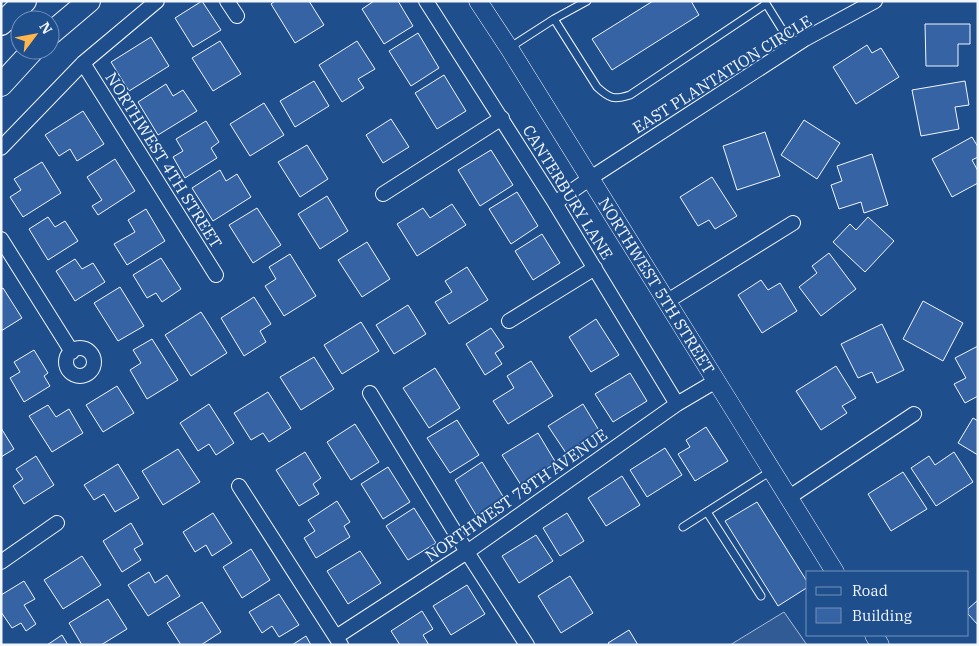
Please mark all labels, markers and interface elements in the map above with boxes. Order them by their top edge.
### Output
north arrow [10,10,60,60]
street label: EAST PLANTATION CIRCLE [629,11,815,137]
text: N [35,19,57,38]
street label: NORTHWEST 4TH STREET [101,68,227,252]
street label: CANTERBURY LANE [518,121,618,263]
street label: NORTHWEST 5TH STREET [594,194,719,377]
street label: NORTHWEST 78TH AVENUE [421,424,611,566]
legend [806,571,969,636]
text: Road [852,581,888,600]
text: Building [852,606,912,625]

